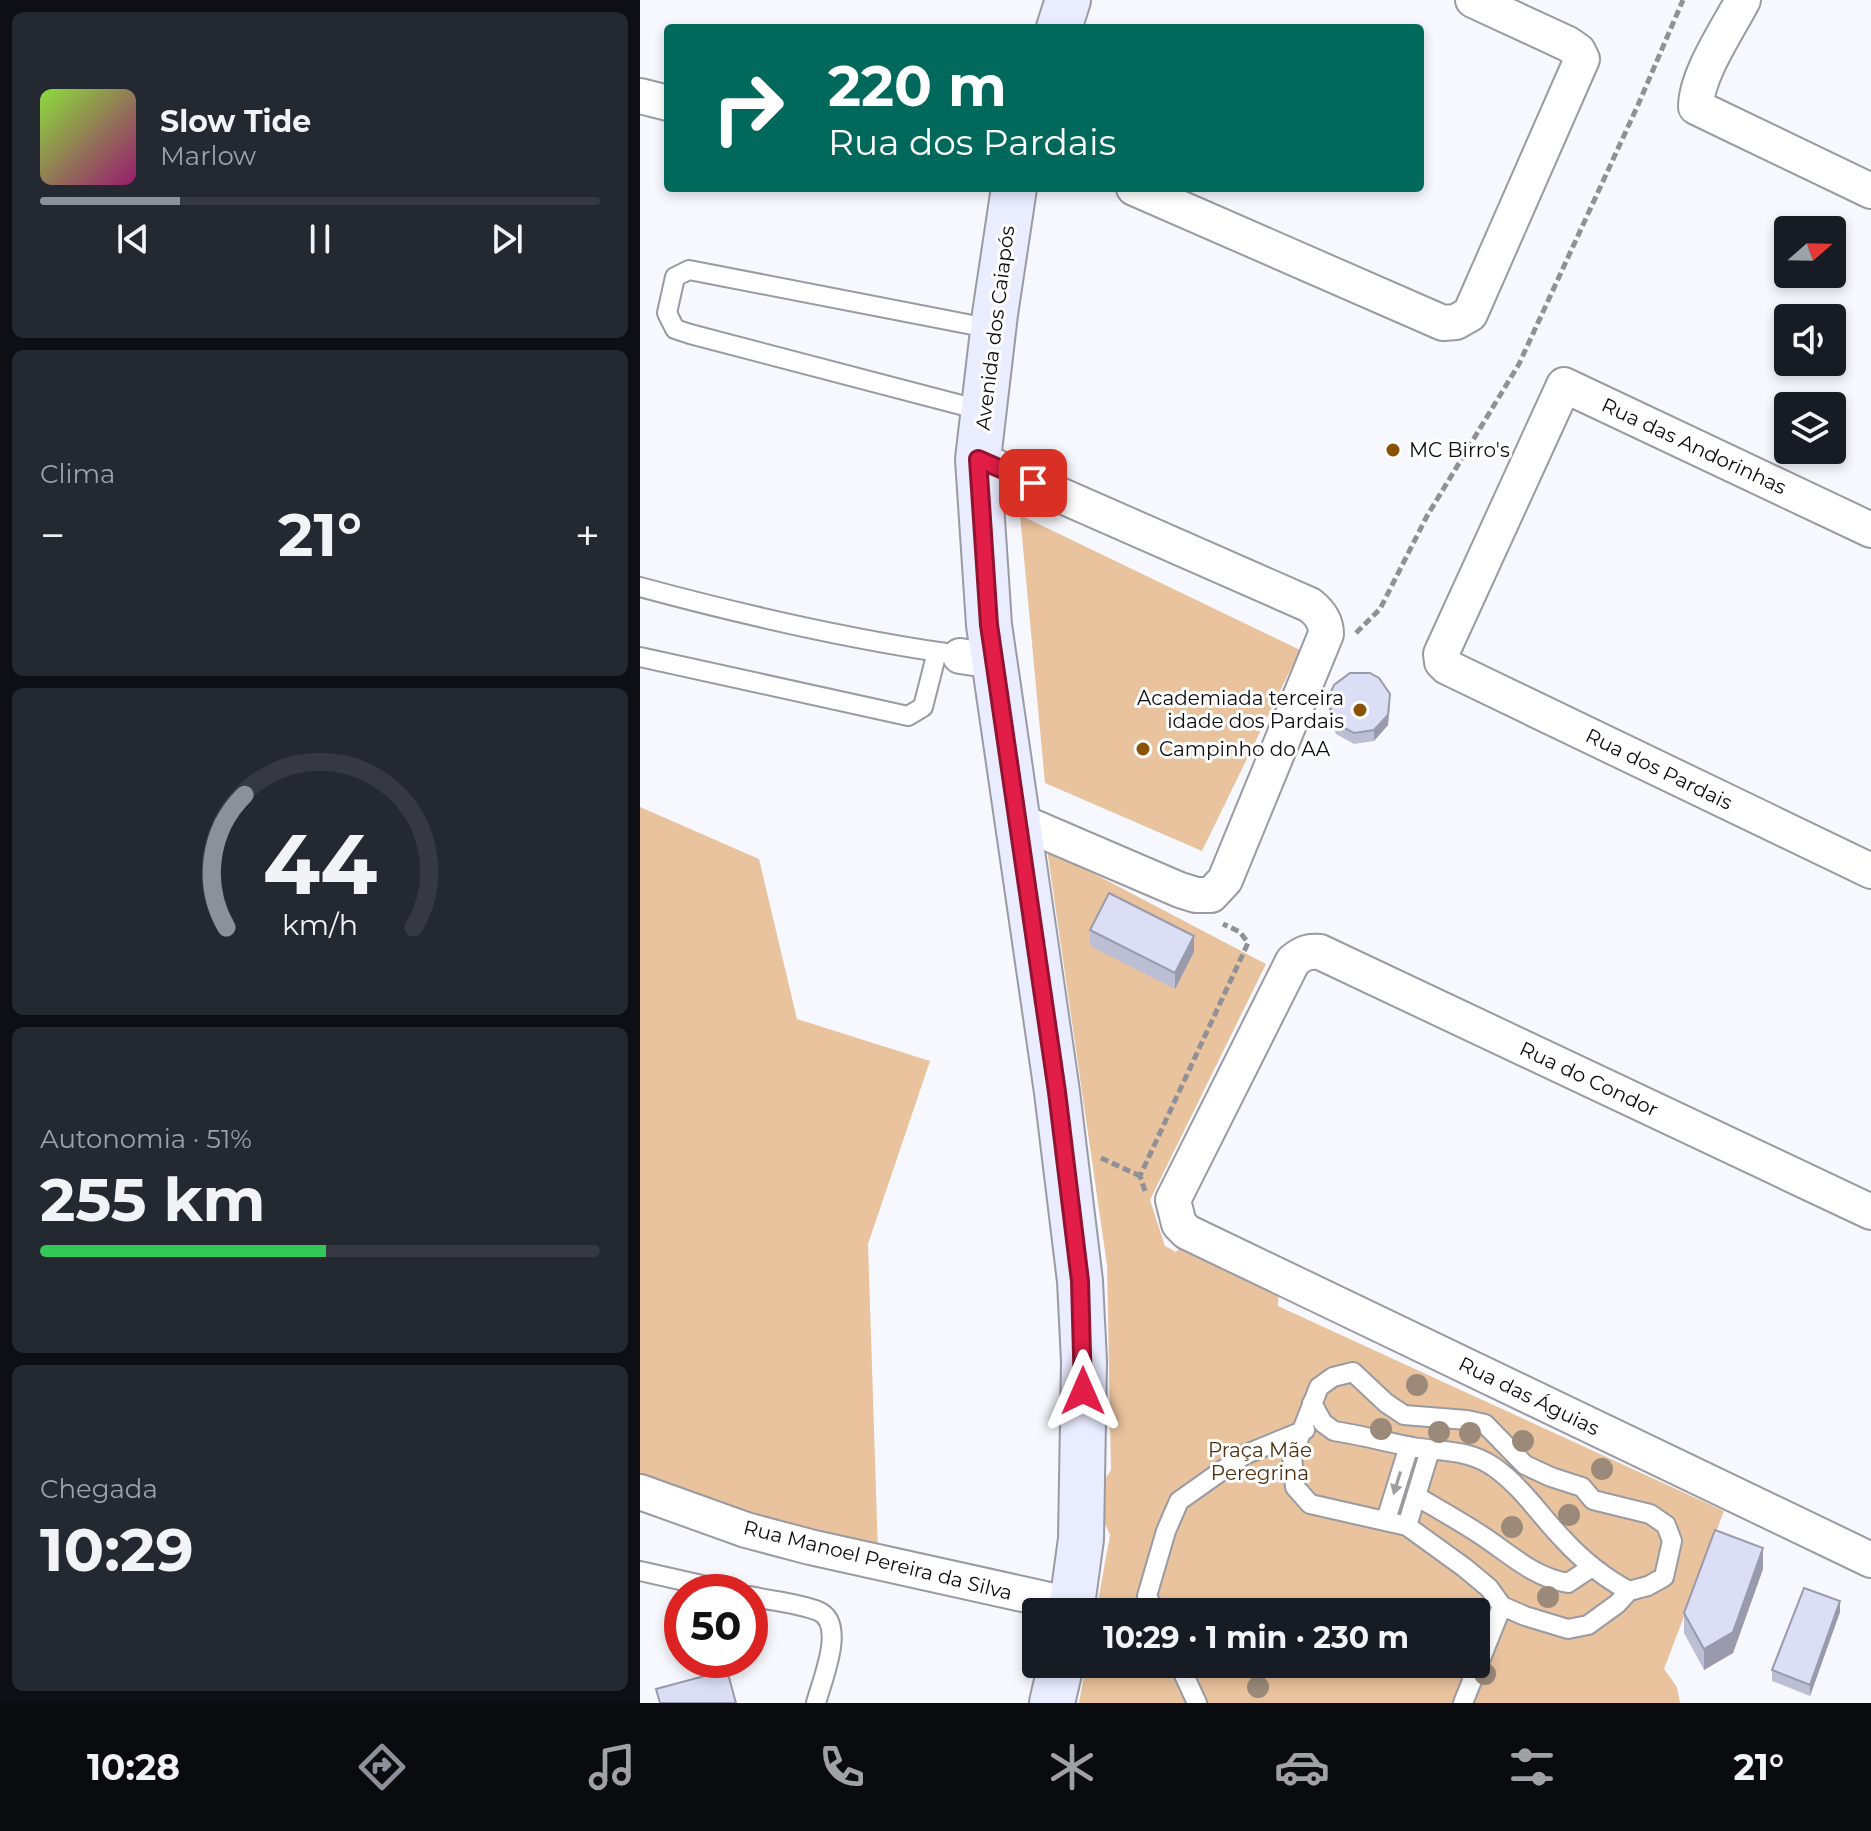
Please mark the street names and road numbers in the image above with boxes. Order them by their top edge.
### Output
street label: Avenida dos Caiapós [971,224,1019,432]
street label: Rua das Andorinhas [1598,393,1790,499]
street label: Rua dos Pardais [1582,723,1736,815]
street label: Rua do Condor [1516,1036,1662,1122]
street label: Rua das Águias [1455,1352,1604,1441]
street label: Rua Manoel Pereira da Silva [741,1515,1015,1605]

